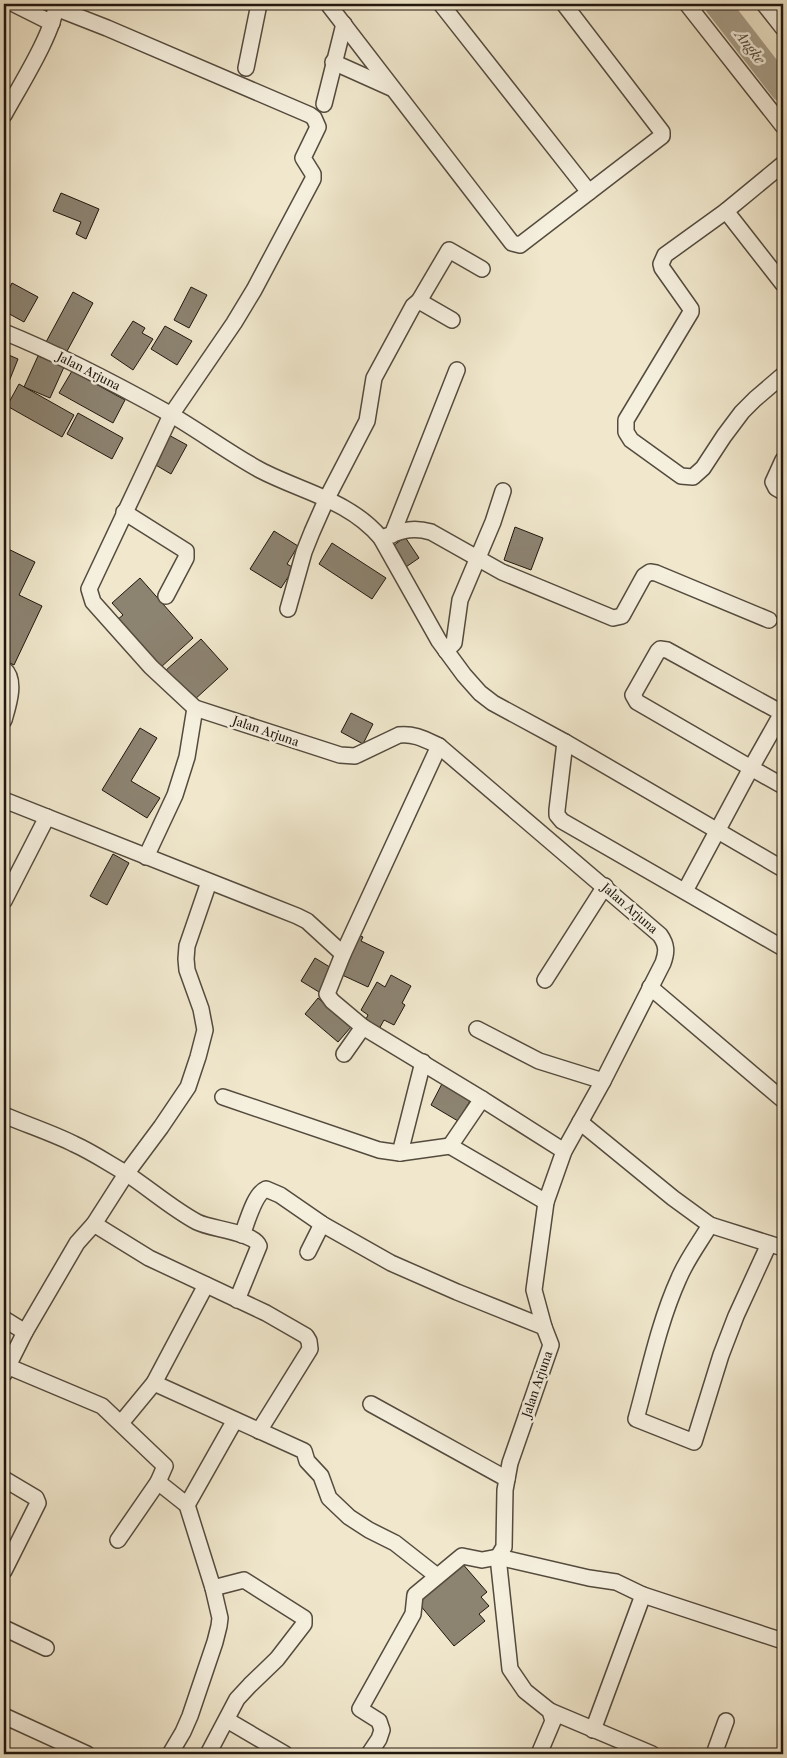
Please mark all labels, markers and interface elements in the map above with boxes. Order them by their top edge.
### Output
water label: Angke [730,25,770,69]
street label: Jalan Arjuna [53,348,124,394]
street label: Jalan Arjuna [229,712,302,750]
street label: Jalan Arjuna [597,878,662,937]
street label: Jalan Arjuna [518,1348,556,1421]

